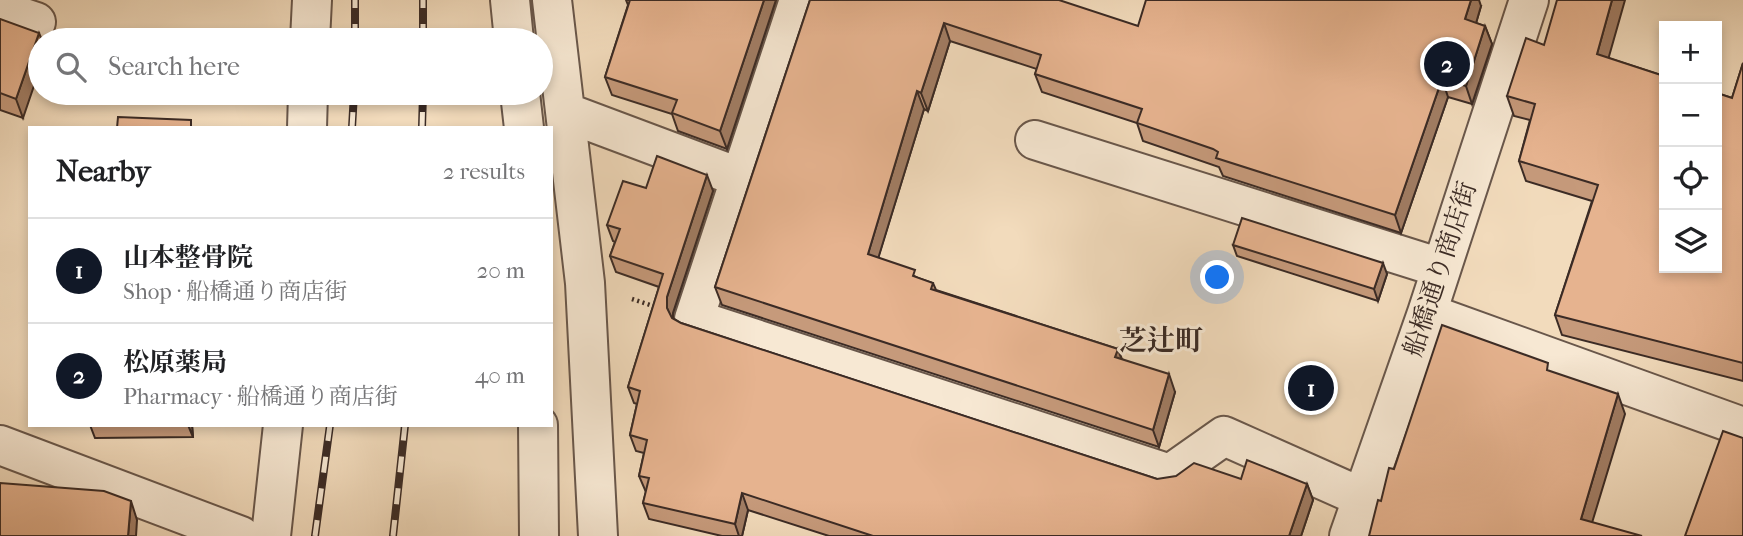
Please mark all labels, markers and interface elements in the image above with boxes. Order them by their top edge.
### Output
map controls [1659,21,1722,273]
button: + [1659,21,1722,84]
search box [28,28,553,105]
pin: 2 [1424,38,1470,90]
icon: search [52,48,90,86]
text: Search here [108,51,240,82]
button: − [1659,84,1722,147]
button: locate [1659,147,1722,210]
text: Nearby [56,154,151,189]
text: 2 results [443,158,525,185]
street label: 船橋通り商店街 [1397,178,1483,360]
button: layers [1659,210,1722,273]
text: 山本整骨院 [123,242,253,273]
text: 1 [75,257,83,284]
text: 20 m [476,257,525,284]
your location [1200,260,1234,294]
text: Shop · 船橋通り商店街 [123,278,347,305]
district label: 芝辻町 [1119,324,1203,357]
text: 松原薬局 [123,347,227,378]
text: 2 [73,362,85,389]
text: 40 m [475,362,525,389]
pin: 1 [1288,362,1334,414]
text: Pharmacy · 船橋通り商店街 [123,383,398,410]

